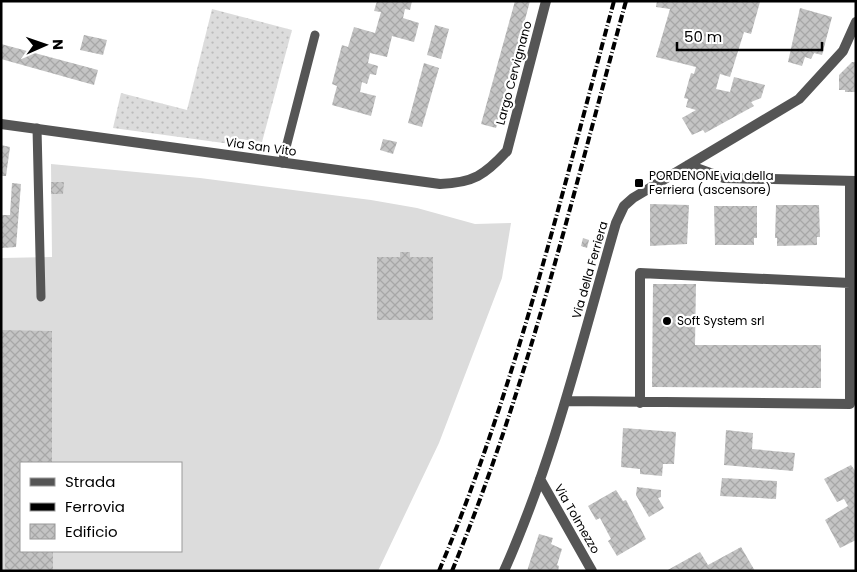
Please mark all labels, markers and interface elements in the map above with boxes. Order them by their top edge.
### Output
street label: Largo Cervignano [491,19,536,127]
north arrow [20,20,70,70]
scale bar [677,20,822,52]
text: 50 m [684,26,722,47]
text: N [48,39,68,50]
street label: Via San Vito [224,133,298,160]
place label: PORDENONE via della Ferriera (ascensore) [649,167,774,198]
marker: PORDENONE via della Ferriera (ascensore) [633,177,645,189]
street label: Via della Ferriera [567,219,612,321]
place label: Soft System srl [677,312,764,329]
marker: Soft System srl [661,315,673,327]
legend [20,462,182,552]
text: Strada [65,471,115,492]
street label: Via Tolmezzo [551,481,604,557]
text: Ferrovia [65,496,125,517]
text: Edificio [65,521,118,542]

